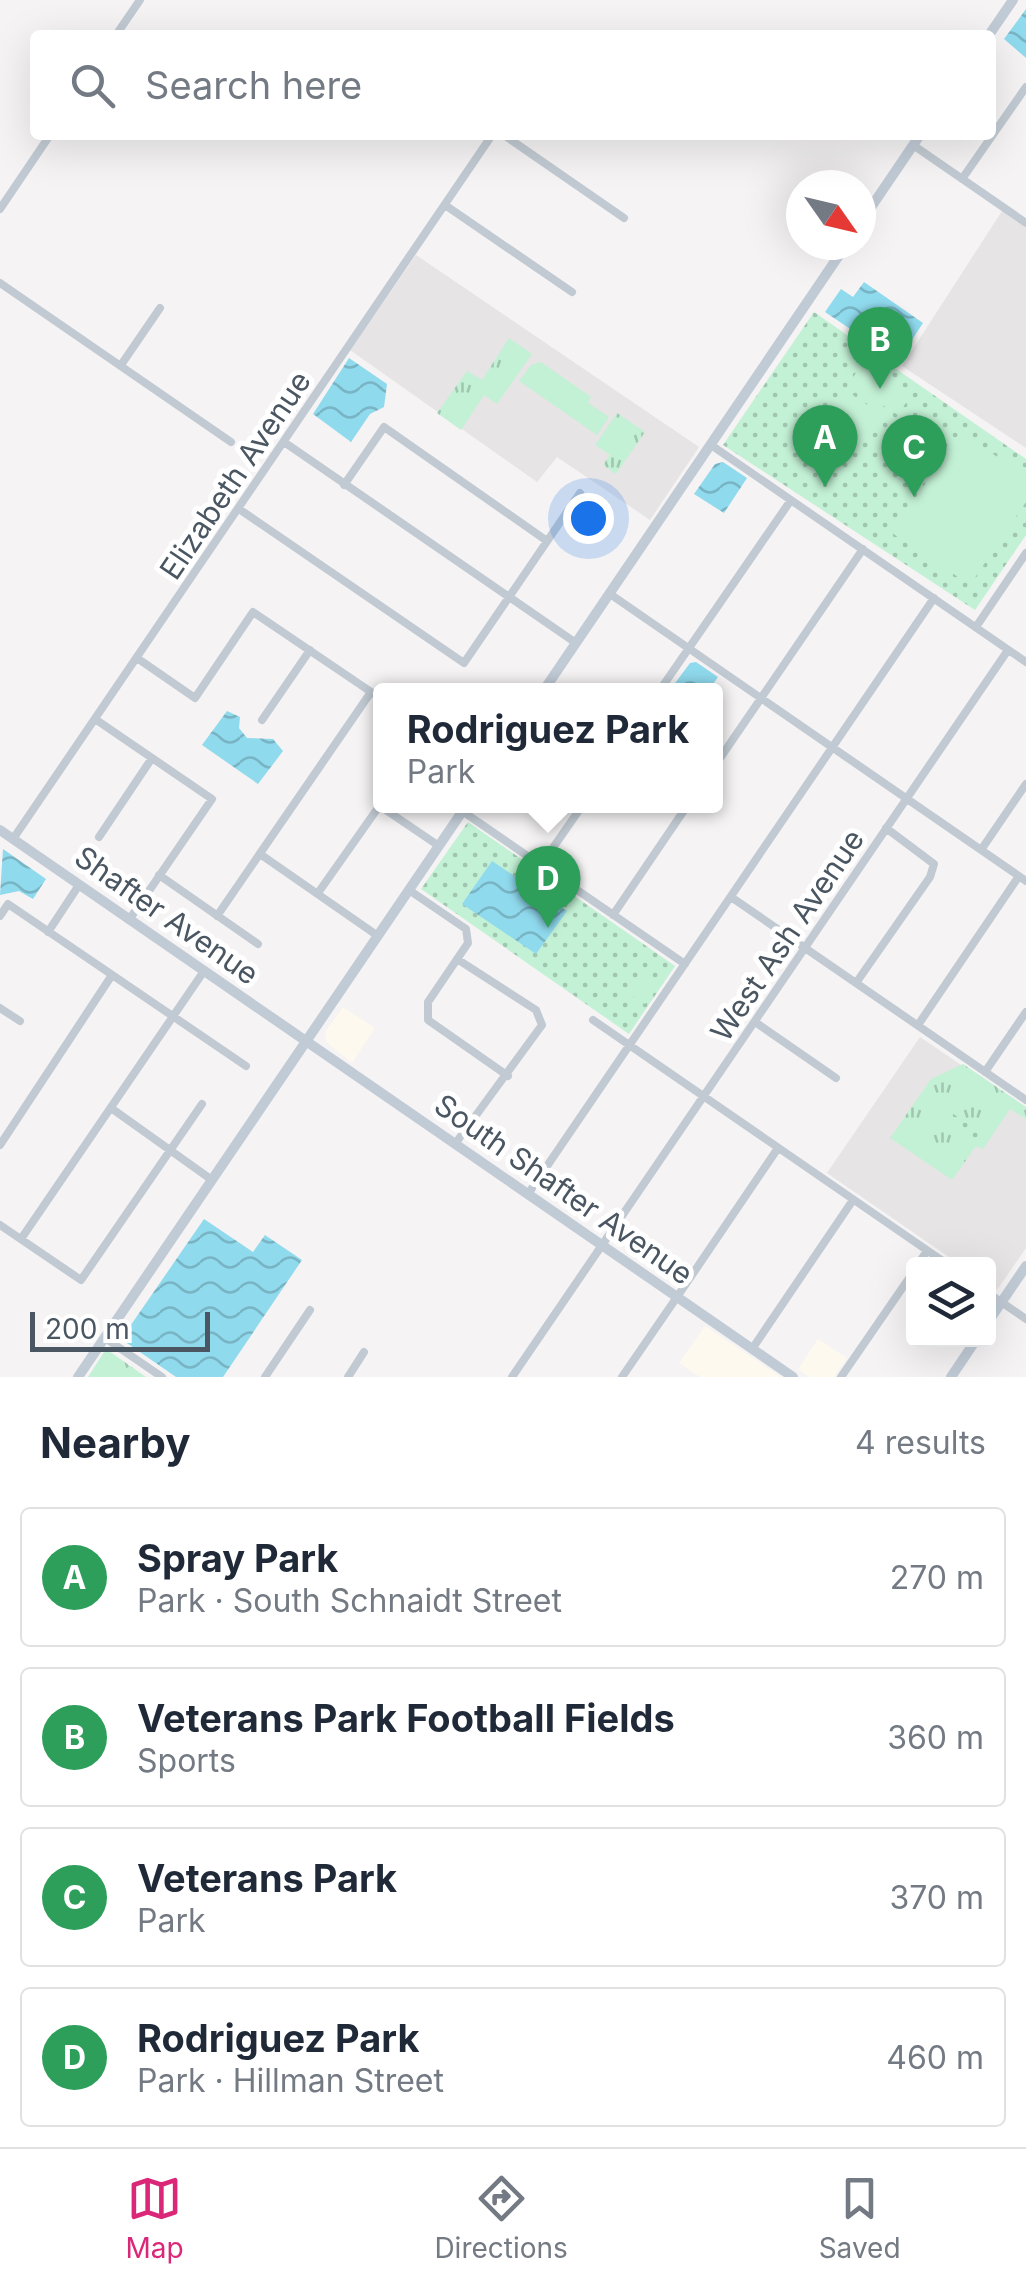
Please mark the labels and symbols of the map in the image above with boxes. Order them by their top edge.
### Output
north arrow [786,170,876,260]
pin: B [848,306,912,389]
street label: Elizabeth Avenue [152,364,318,586]
pin: A [792,404,858,487]
pin: C [882,414,946,497]
your location [563,493,614,544]
street label: West Ash Avenue [703,822,871,1048]
street label: Shafter Avenue [68,838,266,992]
pin: D [516,846,580,928]
street label: South Shafter Avenue [428,1086,700,1292]
scale bar [30,1307,210,1352]

